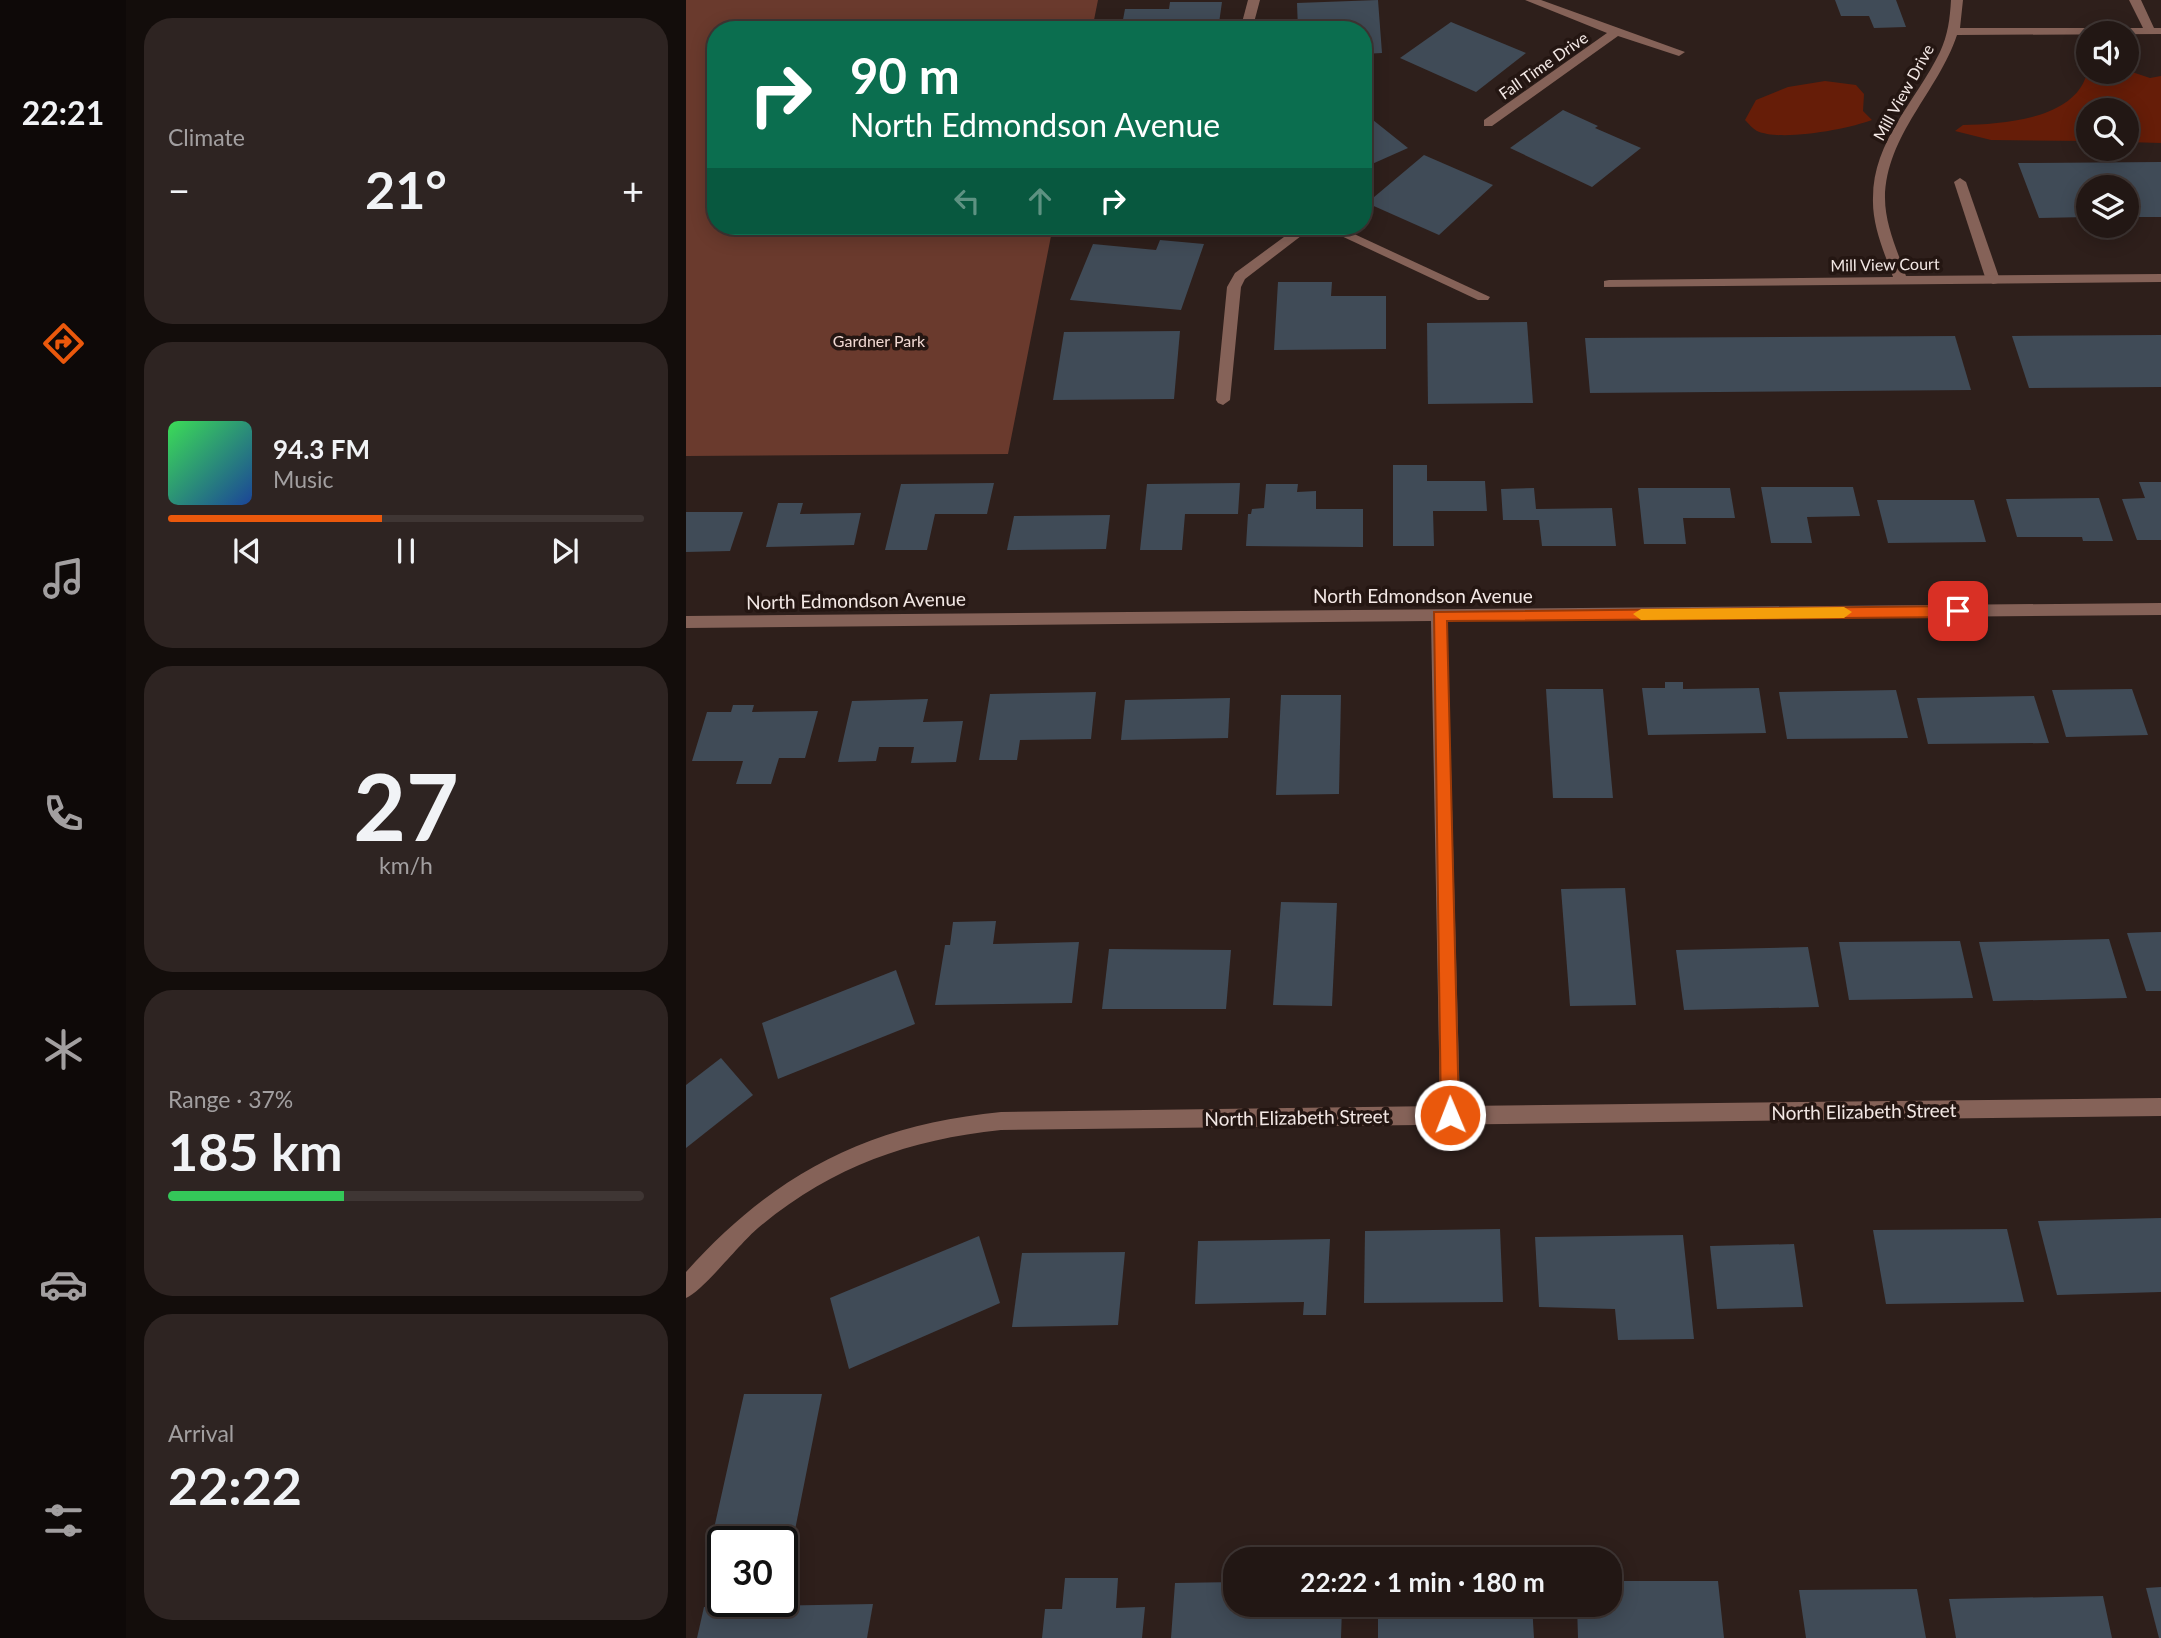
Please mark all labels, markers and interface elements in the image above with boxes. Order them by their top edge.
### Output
map controls [2076,21,2139,238]
button: sound [2076,21,2139,84]
street label: Fall Time Drive [1495,27,1591,103]
street label: Mill View Drive [1869,41,1937,143]
text: 90 m [850,46,960,104]
icon: right [735,49,826,140]
text: 22:21 [22,93,104,132]
button: search [2076,98,2139,161]
text: North Edmondson Avenue [850,105,1220,144]
text: Climate [168,123,245,151]
text: 21° [365,158,447,220]
text: − [168,167,190,213]
text: + [622,167,644,213]
button: layers [2076,175,2139,238]
icon: left [948,182,986,220]
icon: ahead [1021,182,1059,220]
icon: right [1094,182,1132,220]
street label: Mill View Court [1830,254,1940,274]
icon: directions [39,319,88,368]
park label: Gardner Park [833,331,926,350]
text: 94.3 FM [273,433,370,465]
text: Music [273,465,333,493]
icon: previous [228,532,266,570]
icon: pause [387,532,425,570]
icon: next [546,532,584,570]
icon: music [39,554,88,603]
pin [1928,581,1988,641]
street label: North Edmondson Avenue [1313,584,1533,607]
street label: North Edmondson Avenue [746,587,966,613]
icon: arrive [1939,592,1977,630]
text: 27 [353,751,459,860]
icon: phone [39,789,88,838]
text: km/h [379,851,433,879]
icon: climate [39,1025,88,1074]
position arrow [1413,1078,1487,1152]
text: Range · 37% [168,1085,293,1113]
street label: North Elizabeth Street [1771,1098,1957,1124]
street label: North Elizabeth Street [1204,1104,1390,1130]
text: 185 km [168,1120,342,1182]
icon: car [39,1260,88,1309]
text: Arrival [168,1419,234,1447]
text: 22:22 [168,1454,302,1516]
icon: filters [39,1496,88,1545]
speed limit sign: 30 [707,1526,798,1617]
text: 22:22 · 1 min · 180 m [1300,1566,1545,1598]

